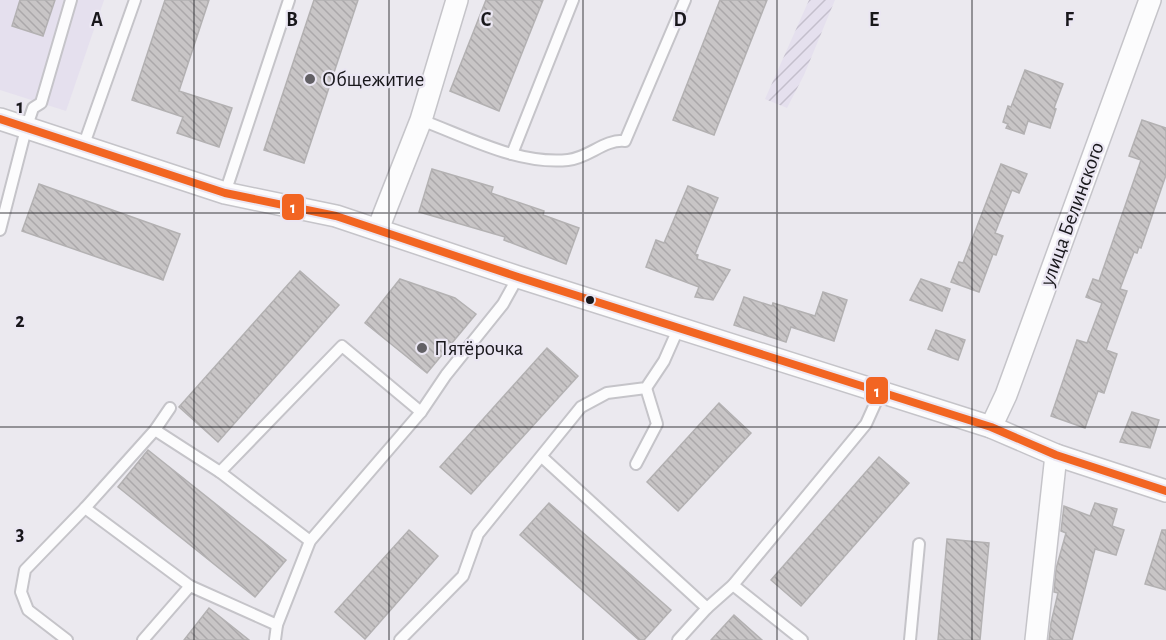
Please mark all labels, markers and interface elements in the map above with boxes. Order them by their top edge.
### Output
text: A [91,10,103,30]
text: B [286,10,298,30]
text: C [481,10,492,30]
text: D [673,10,687,30]
text: E [869,10,879,30]
text: F [1064,10,1074,30]
place label: Общежитие [322,69,424,90]
marker: Общежитие [303,72,317,86]
text: 1 [16,97,24,117]
street label: улица Белинского [1036,139,1108,290]
line badge: 1 [281,193,305,221]
text: 1 [290,200,296,216]
unlabelled marker [584,294,596,306]
text: 2 [15,311,25,331]
place label: Пятёрочка [434,338,524,359]
marker: Пятёрочка [415,341,429,355]
line badge: 1 [865,376,889,405]
text: 1 [874,384,880,400]
text: 3 [16,524,24,544]

